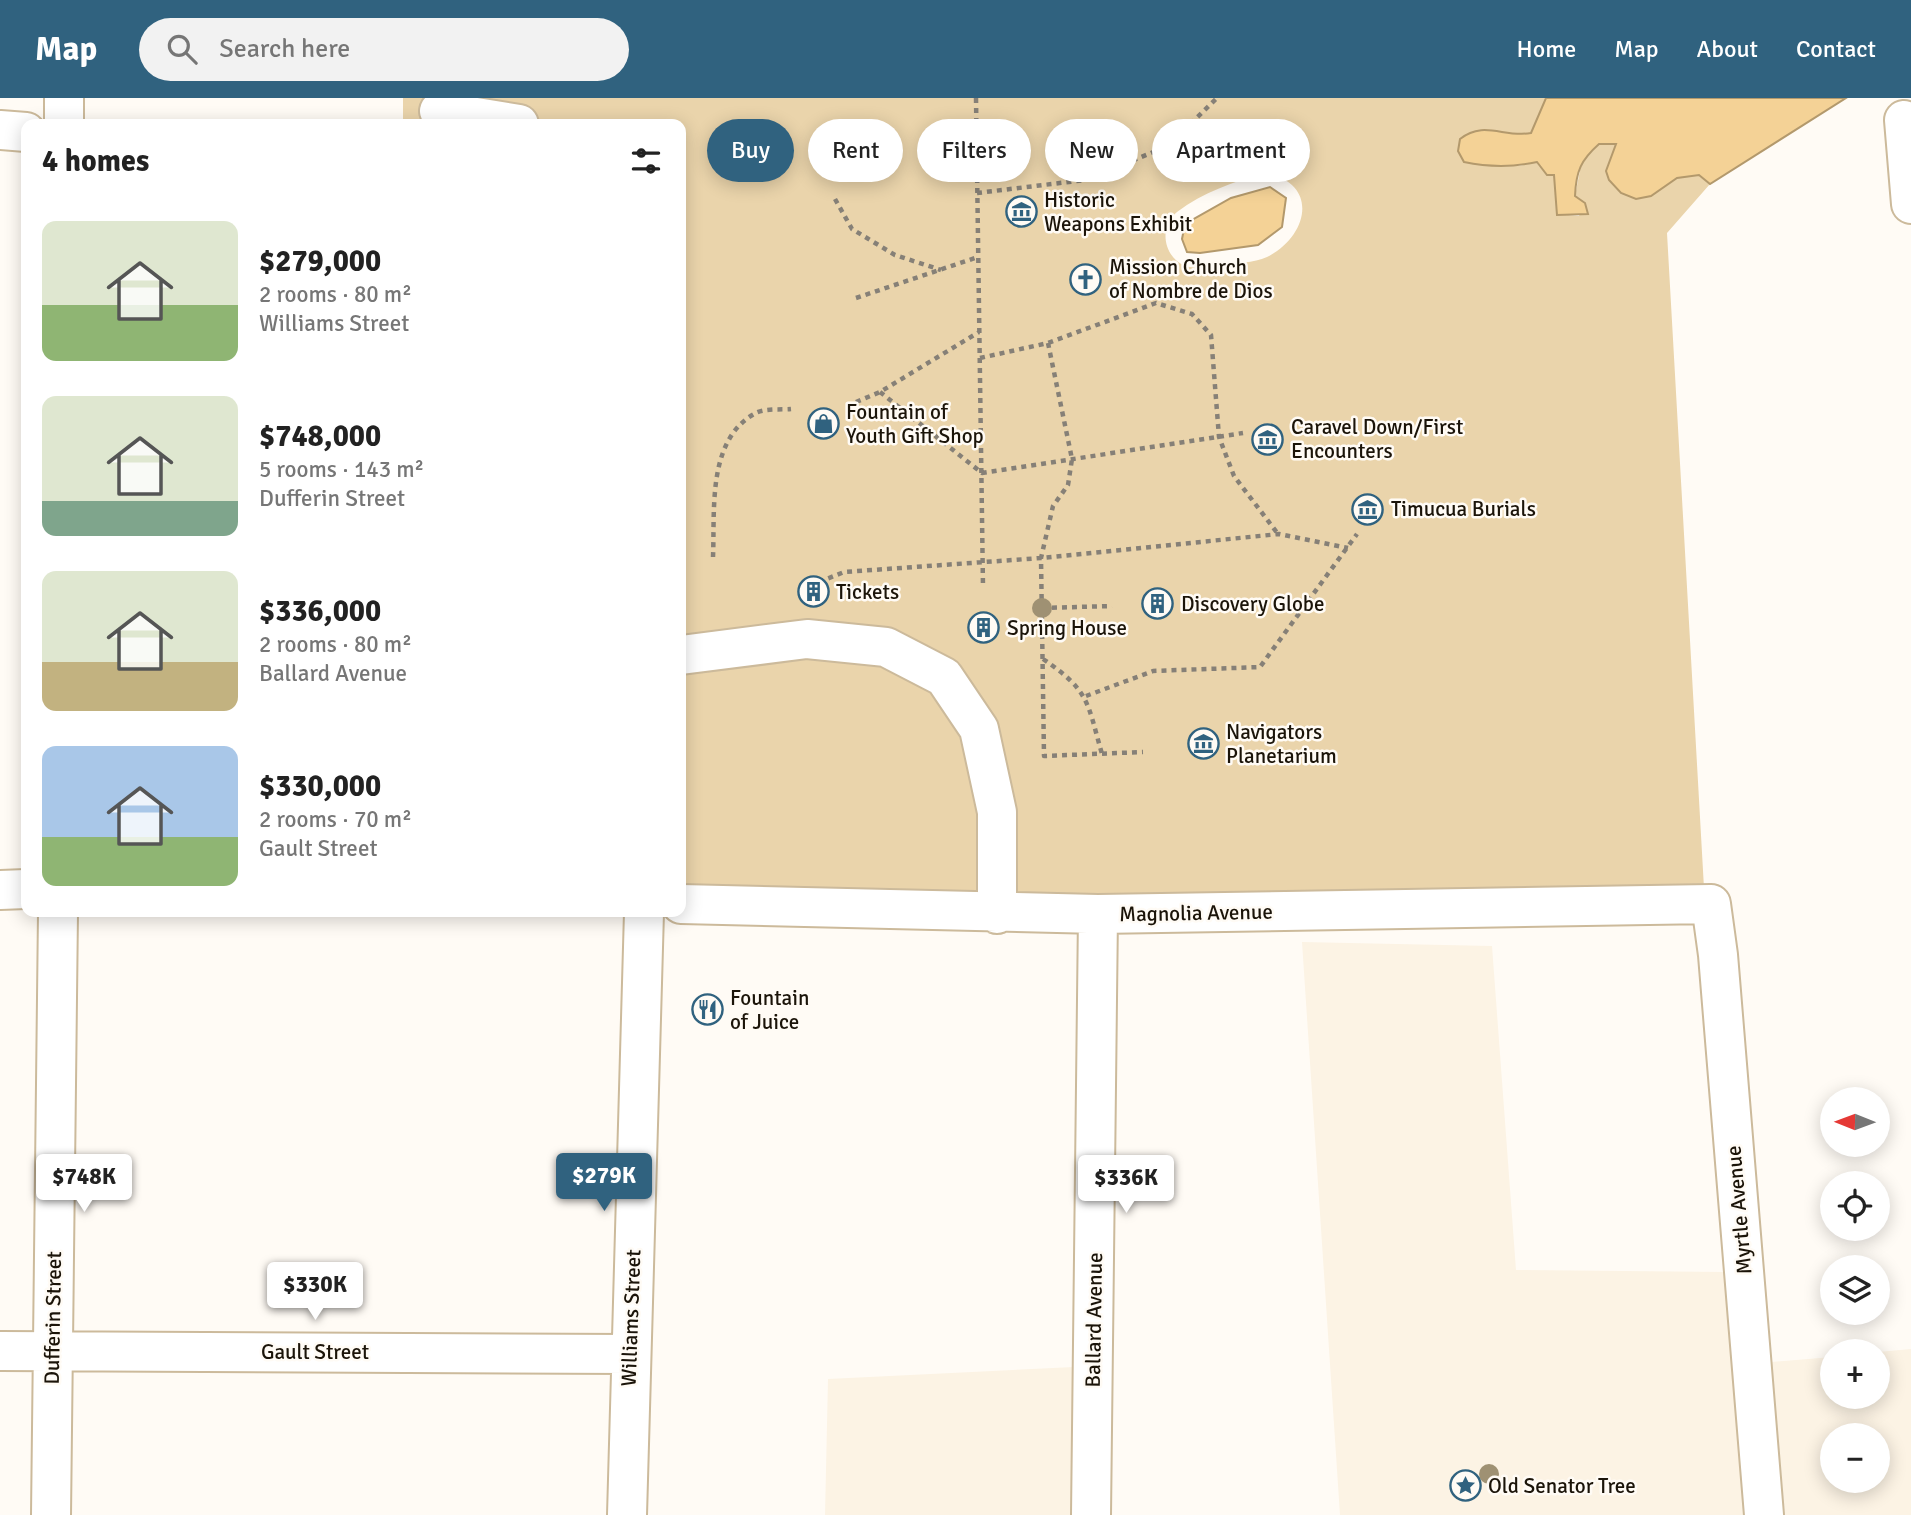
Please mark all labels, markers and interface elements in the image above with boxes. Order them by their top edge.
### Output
search box [139,18,629,81]
text: Map [35,29,97,70]
icon: search [163,30,201,68]
text: Search here [219,33,350,65]
text: Home [1516,34,1576,64]
text: Map [1614,34,1659,64]
text: About [1697,34,1758,64]
text: Contact [1796,34,1876,64]
chip: Buy [707,119,794,182]
chip: Rent [808,119,903,182]
chip: Filters [917,119,1031,182]
chip: New [1045,119,1138,182]
chip: Apartment [1152,119,1310,182]
icon: filters [627,142,665,180]
text: 4 homes [42,143,149,180]
place label: Historic Weapons Exhibit [1044,187,1192,237]
museum icon: Historic Weapons Exhibit [1004,195,1038,229]
text: $279,000 [259,243,381,280]
icon: home [98,249,182,333]
place label: Mission Church of Nombre de Dios [1109,254,1273,304]
church icon: Mission Church of Nombre de Dios [1069,262,1103,296]
text: 2 rooms · 80 m² [259,280,412,309]
text: Williams Street [259,309,409,338]
place label: Fountain of Youth Gift Shop [846,399,984,449]
shop icon: Fountain of Youth Gift Shop [806,407,840,441]
place label: Caravel Down/First Encounters [1291,414,1463,464]
text: $748,000 [259,418,381,455]
museum icon: Caravel Down/First Encounters [1251,422,1285,456]
icon: home [98,424,182,508]
text: 5 rooms · 143 m² [259,455,424,484]
text: Dufferin Street [259,484,405,513]
museum icon: Timucua Burials [1351,492,1385,526]
place label: Timucua Burials [1391,496,1536,522]
building icon: Tickets [796,575,830,609]
place label: Tickets [836,579,899,605]
building icon: Discovery Globe [1141,587,1175,621]
place label: Discovery Globe [1181,591,1324,617]
text: $336,000 [259,593,381,630]
icon: home [98,599,182,683]
building icon: Spring House [967,611,1001,645]
place label: Spring House [1007,615,1127,641]
text: 2 rooms · 80 m² [259,630,412,659]
text: Ballard Avenue [259,659,407,688]
place label: Navigators Planetarium [1226,719,1337,769]
museum icon: Navigators Planetarium [1186,727,1220,761]
text: $330,000 [259,768,381,805]
icon: home [98,774,182,858]
text: 2 rooms · 70 m² [259,805,412,834]
text: Gault Street [259,834,377,863]
street label: Magnolia Avenue [1119,899,1273,927]
place label: Fountain of Juice [730,985,809,1035]
restaurant icon: Fountain of Juice [690,993,724,1027]
north arrow [1820,1087,1890,1157]
map controls [1820,1087,1890,1493]
street label: Myrtle Avenue [1720,1145,1758,1275]
pin: $748K [35,1154,133,1214]
pin: $279K [555,1154,653,1213]
pin: $336K [1077,1156,1175,1215]
text: $279K [572,1161,636,1190]
text: $748K [52,1162,116,1191]
text: $336K [1094,1163,1158,1192]
button: locate [1820,1171,1890,1241]
street label: Williams Street [616,1249,646,1387]
street label: Dufferin Street [39,1251,67,1385]
street label: Ballard Avenue [1080,1252,1108,1388]
button: layers [1820,1255,1890,1325]
pin: $330K [266,1262,364,1322]
text: $330K [283,1270,347,1299]
street label: Gault Street [261,1339,369,1365]
button: + [1820,1339,1890,1409]
button: − [1820,1423,1890,1493]
place icon: Old Senator Tree [1448,1469,1482,1503]
place label: Old Senator Tree [1488,1473,1636,1499]

